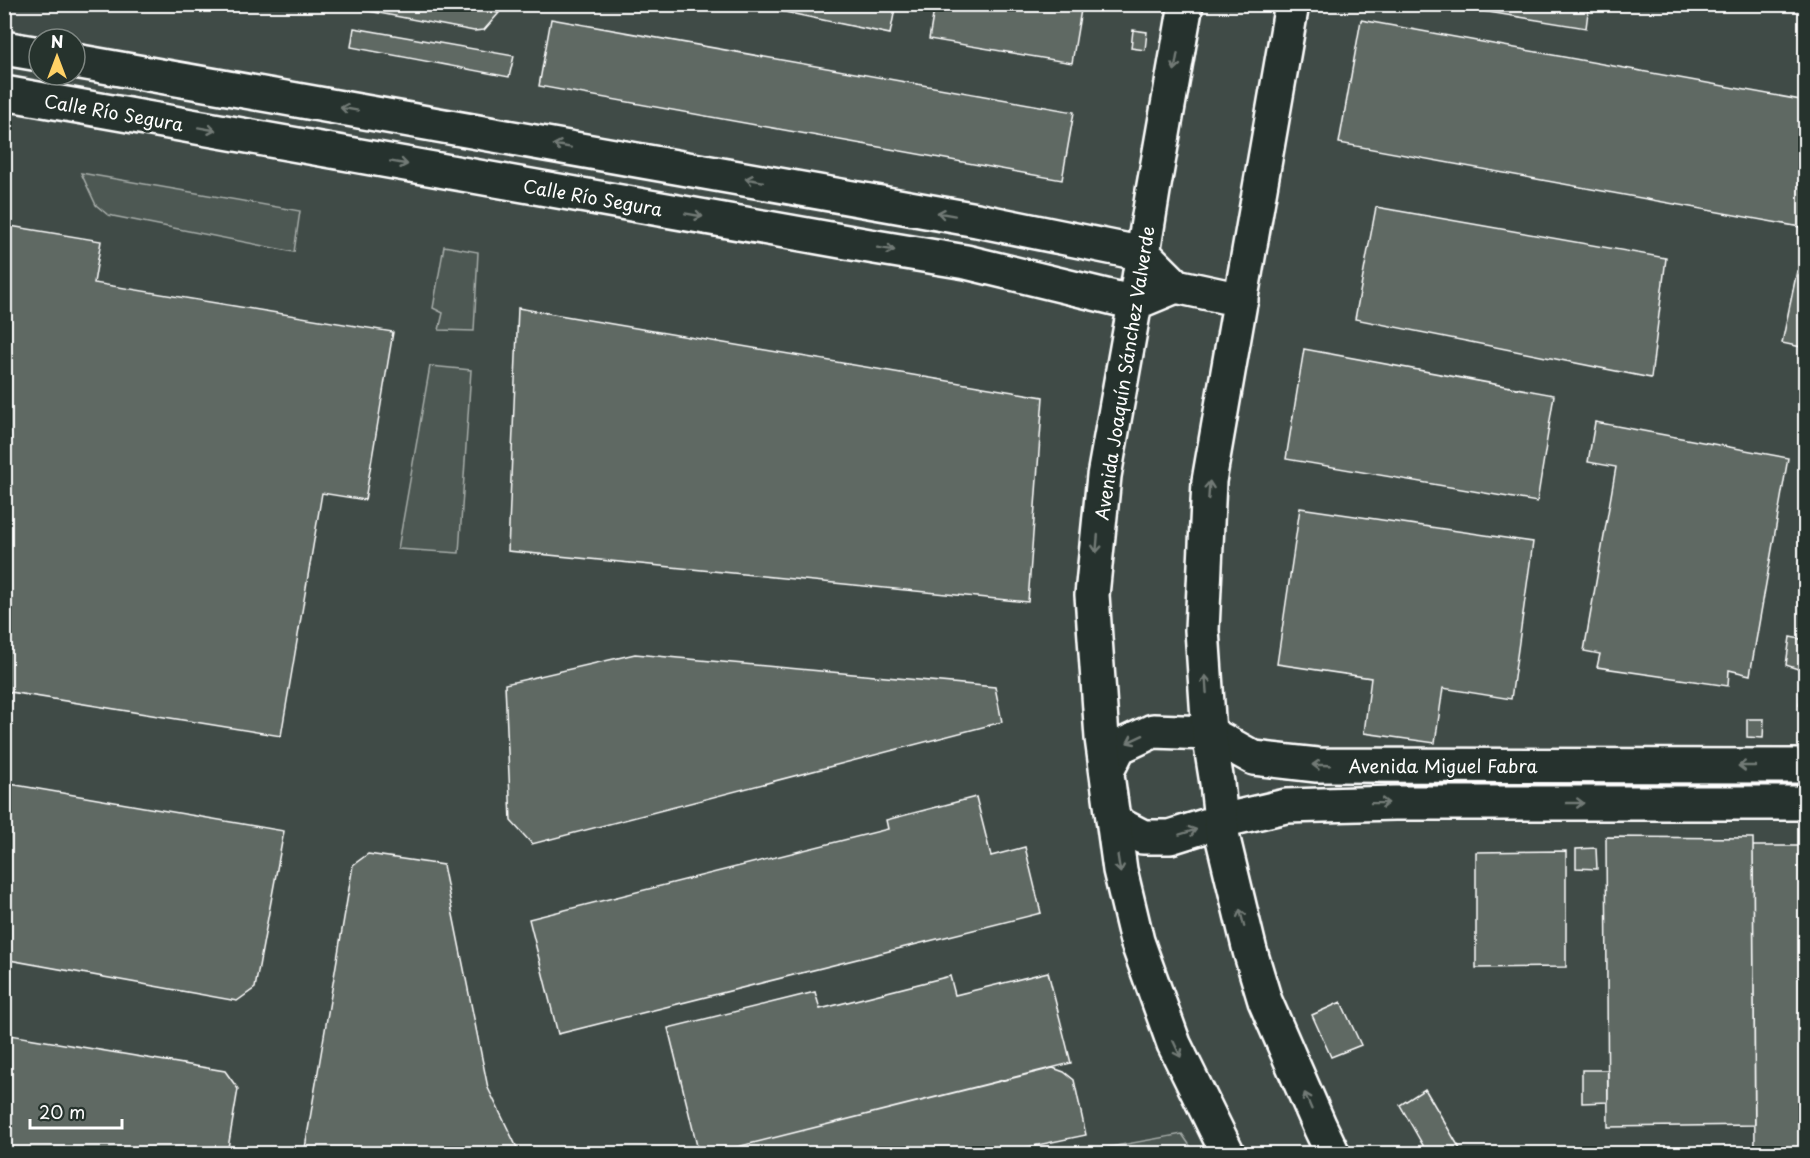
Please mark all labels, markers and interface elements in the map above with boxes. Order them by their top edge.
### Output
north arrow [27,27,87,87]
text: N [51,29,63,53]
one-way arrow [1170,52,1181,71]
street label: Calle Río Segura [42,86,186,138]
one-way arrow [340,103,360,114]
one-way arrow [197,124,216,135]
one-way arrow [553,141,572,152]
one-way arrow [389,158,408,169]
street label: Calle Río Segura [521,171,665,223]
one-way arrow [745,175,764,186]
one-way arrow [937,209,956,220]
one-way arrow [684,210,704,221]
street label: Avenida Joaquín Sánchez Valverde [1087,224,1161,522]
one-way arrow [876,244,896,255]
one-way arrow [1203,480,1214,500]
one-way arrow [1091,534,1102,554]
one-way arrow [1200,675,1211,695]
one-way arrow [1126,735,1144,746]
street label: Avenida Miguel Fabra [1348,752,1538,779]
one-way arrow [1312,759,1332,770]
one-way arrow [1738,760,1758,772]
one-way arrow [1564,797,1584,809]
one-way arrow [1369,798,1389,809]
one-way arrow [1178,826,1197,837]
one-way arrow [1114,853,1125,873]
one-way arrow [1236,909,1248,928]
one-way arrow [1172,1040,1184,1058]
scale bar [30,1092,122,1130]
one-way arrow [1302,1092,1314,1110]
text: 20 m [39,1098,85,1125]

